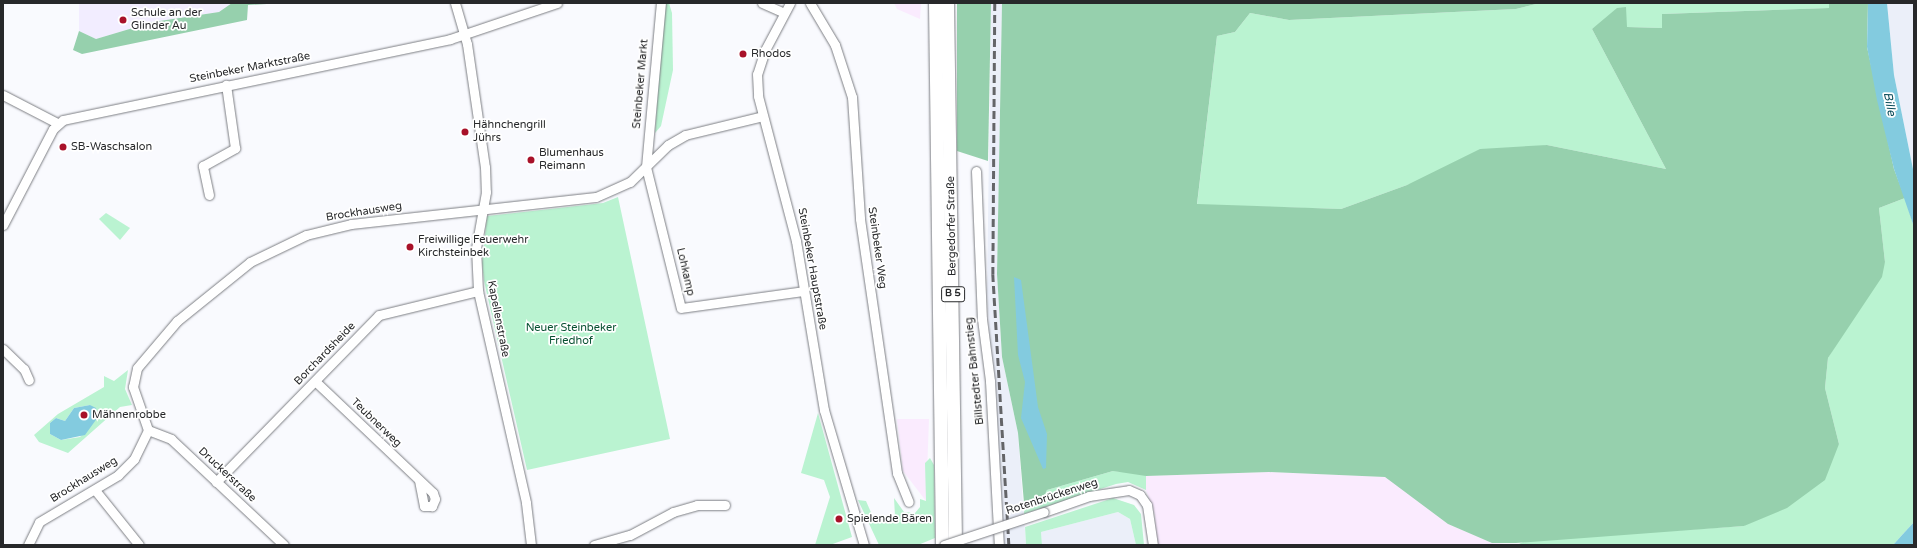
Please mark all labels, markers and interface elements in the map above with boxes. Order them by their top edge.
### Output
place label: Schule an der Glinder Au [131,7,202,33]
marker: Schule an der Glinder Au [118,15,128,25]
street label: Steinbeker Markt [631,39,651,129]
place label: Rhodos [751,47,791,61]
marker: Rhodos [738,49,748,59]
street label: Steinbeker Marktstraße [189,50,311,86]
water label: Bille [1880,91,1898,117]
place label: Hähnchengrill Jührs [473,119,546,145]
marker: Hähnchengrill Jührs [460,127,470,137]
place label: SB-Waschsalon [71,140,152,154]
marker: SB-Waschsalon [58,142,68,152]
place label: Blumenhaus Reimann [539,147,604,173]
marker: Blumenhaus Reimann [526,155,536,165]
street label: Bergedorfer Straße [945,176,959,276]
street label: Brockhausweg [325,199,403,225]
street label: Steinbeker Weg [865,206,889,290]
street label: Steinbeker Hauptstraße [795,207,829,331]
place label: Freiwillige Feuerwehr Kirchsteinbek [418,234,528,260]
marker: Freiwillige Feuerwehr Kirchsteinbek [405,242,415,252]
street label: Lohkamp [673,247,697,297]
street label: Kapellenstraße [484,280,512,358]
road number: B 5 [941,286,965,302]
street label: Billstedter Bahnstieg [963,316,987,426]
street label: Borchardsheide [292,320,358,388]
park label: Neuer Steinbeker Friedhof [526,322,616,348]
street label: Teubnerweg [348,396,404,450]
place label: Mähnenrobbe [92,408,166,422]
marker: Mähnenrobbe [79,410,89,420]
street label: Druckerstraße [195,445,259,505]
street label: Brockhausweg [48,454,120,506]
street label: Rotenbrückenweg [1004,476,1100,518]
place label: Spielende Bären [847,512,932,526]
marker: Spielende Bären [834,514,844,524]

